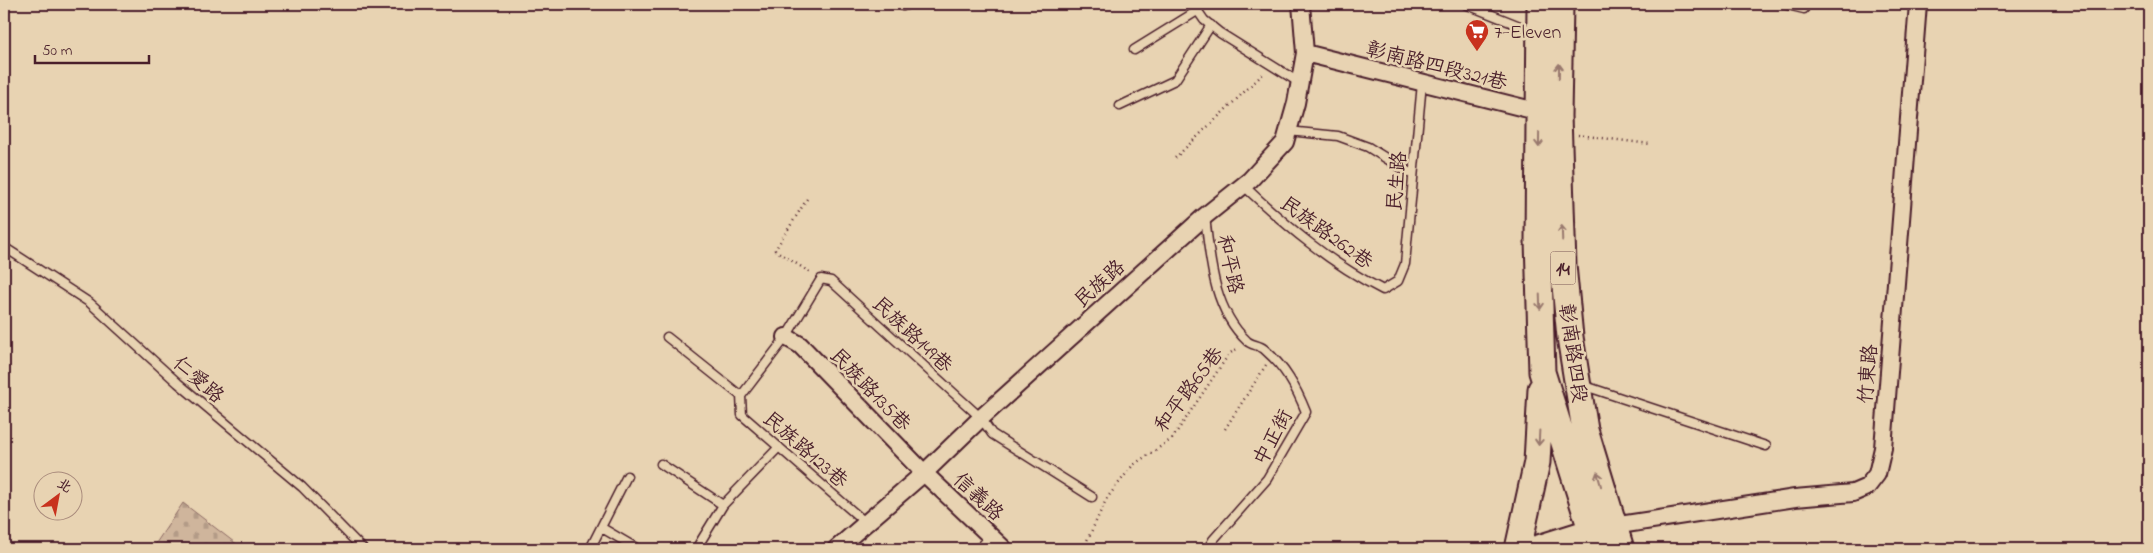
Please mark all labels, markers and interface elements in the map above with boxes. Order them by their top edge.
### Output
supermarket icon: 7-Eleven [1464,18,1490,52]
place label: 7-Eleven [1494,19,1561,48]
scale bar [35,32,149,64]
street label: 彰南路四段321巷 [1363,36,1511,99]
text: 50 m [42,40,73,62]
one-way arrow [1554,63,1564,79]
one-way arrow [1534,132,1544,148]
street label: 民生路 [1381,149,1416,212]
street label: 民族路262巷 [1273,190,1379,278]
one-way arrow [1557,225,1567,242]
street label: 和平路 [1208,232,1249,298]
road number: 14 [1550,252,1576,284]
street label: 民族路 [1069,253,1133,316]
street label: 民族路149巷 [865,291,959,381]
one-way arrow [1535,294,1544,310]
street label: 彰南路四段 [1550,302,1593,405]
street label: 和平路65巷 [1148,341,1232,439]
street label: 竹東路 [1852,342,1887,405]
street label: 民族路135巷 [822,343,917,440]
street label: 仁愛路 [165,350,230,412]
street label: 中正街 [1247,405,1301,471]
street label: 民族路123巷 [755,406,854,497]
one-way arrow [1534,430,1543,446]
street label: 信義路 [945,467,1010,530]
north arrow [32,470,82,520]
one-way arrow [1594,472,1604,488]
text: 北 [53,474,76,499]

